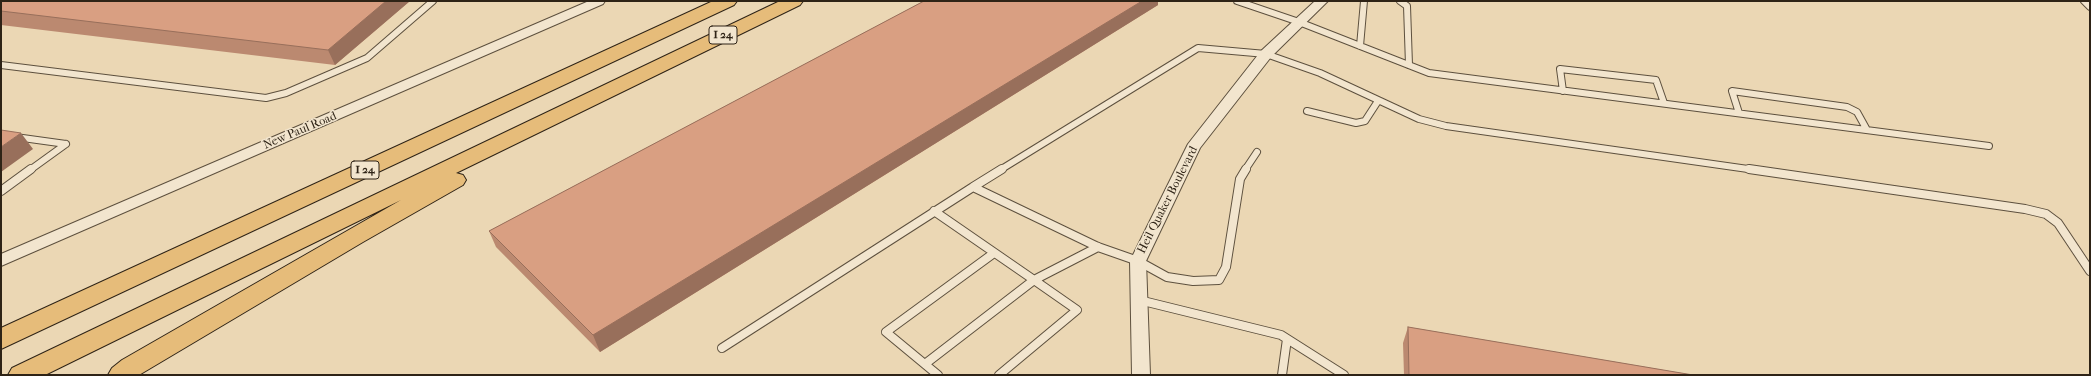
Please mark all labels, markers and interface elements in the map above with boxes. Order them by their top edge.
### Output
road number: I 24 [709,26,737,44]
street label: New Paul Road [261,109,339,153]
street label: Heil Quaker Boulevard [1135,144,1201,256]
road number: I 24 [351,161,379,179]

